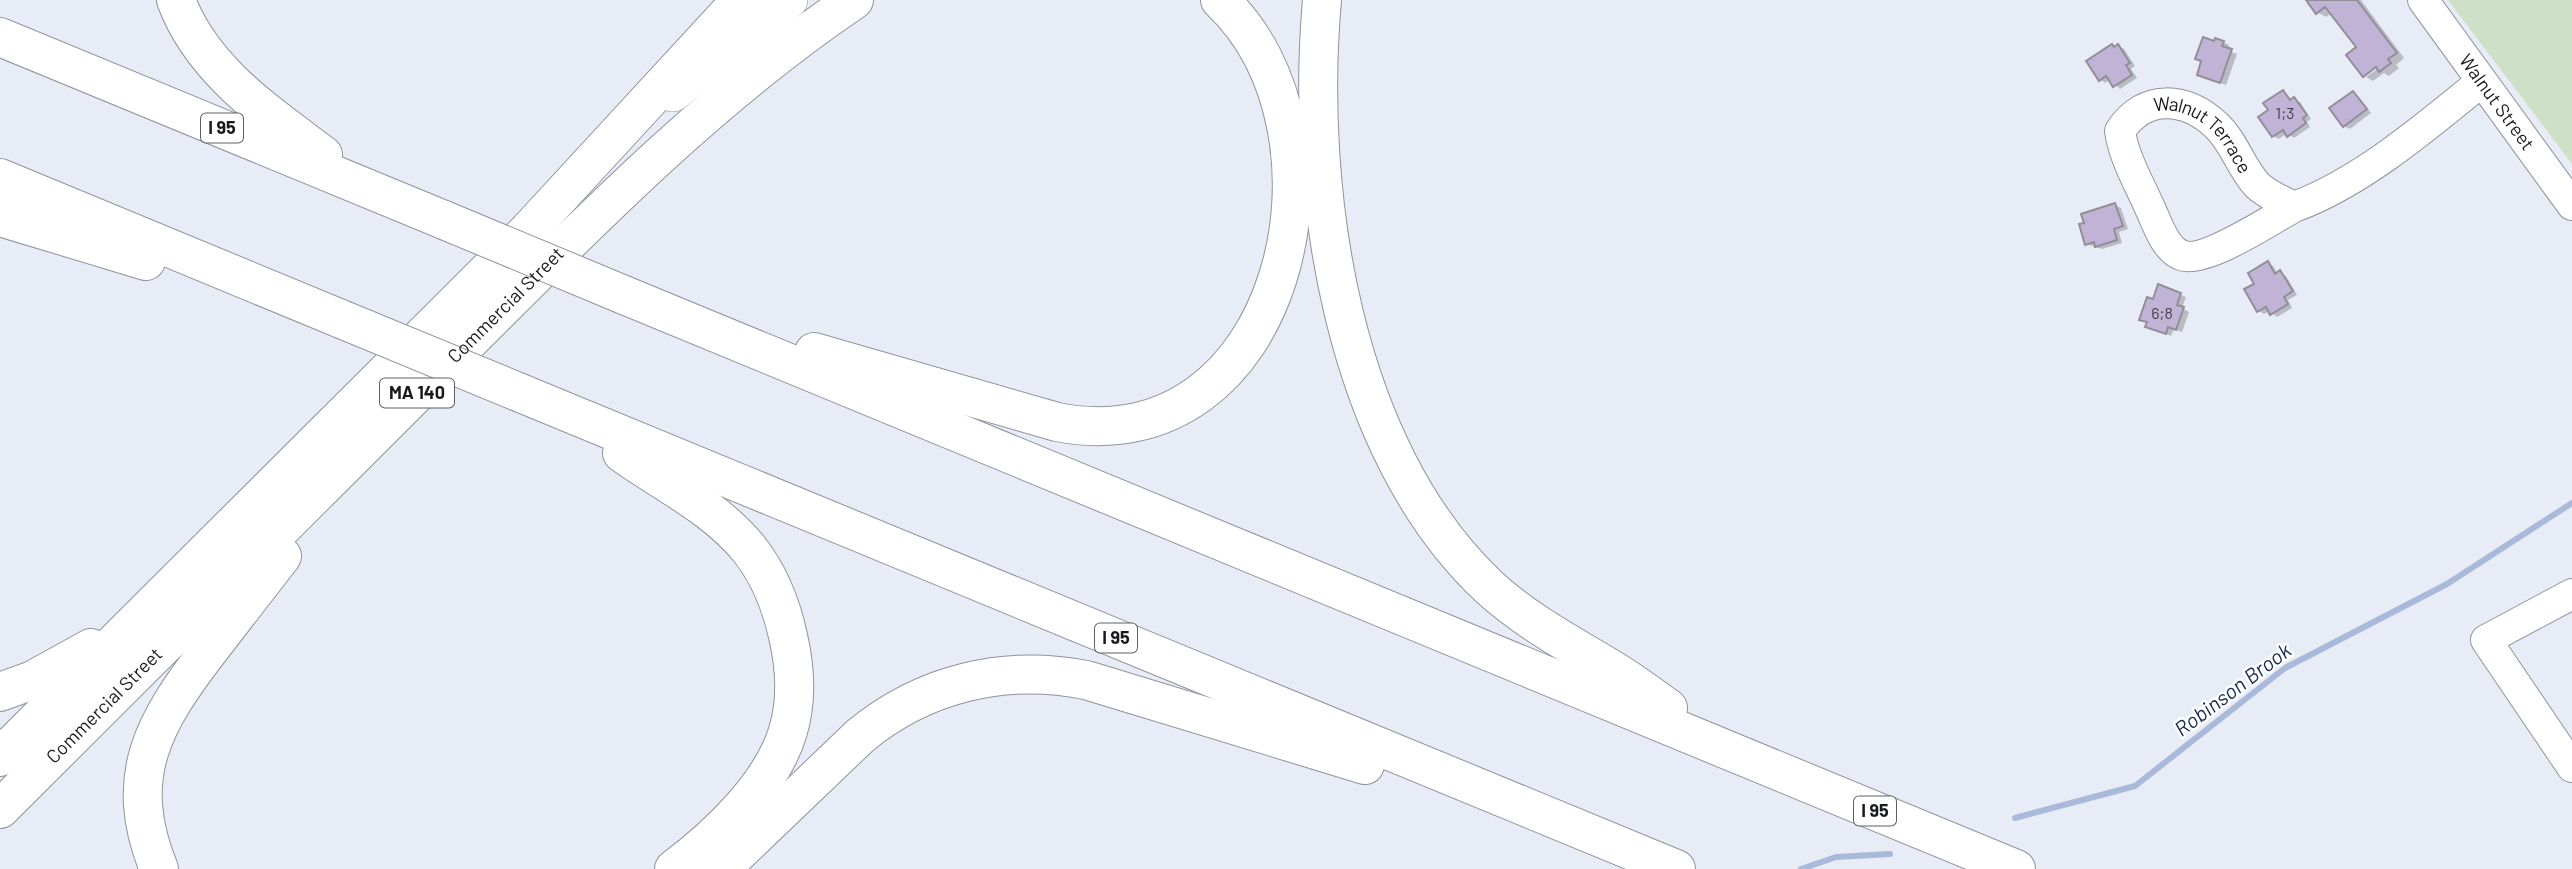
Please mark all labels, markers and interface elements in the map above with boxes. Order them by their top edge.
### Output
street label: Walnut Street [2455,49,2540,154]
street label: Walnut Terrace [2152,91,2257,177]
house number: 1;3 [2276,103,2294,122]
road number: I 95 [201,113,243,142]
street label: Commercial Street [442,242,568,367]
house number: 6;8 [2151,303,2173,322]
road number: MA 140 [380,379,454,408]
road number: I 95 [1095,624,1137,652]
water label: Robinson Brook [2169,636,2296,741]
street label: Commercial Street [41,642,167,768]
road number: I 95 [1854,796,1896,826]

